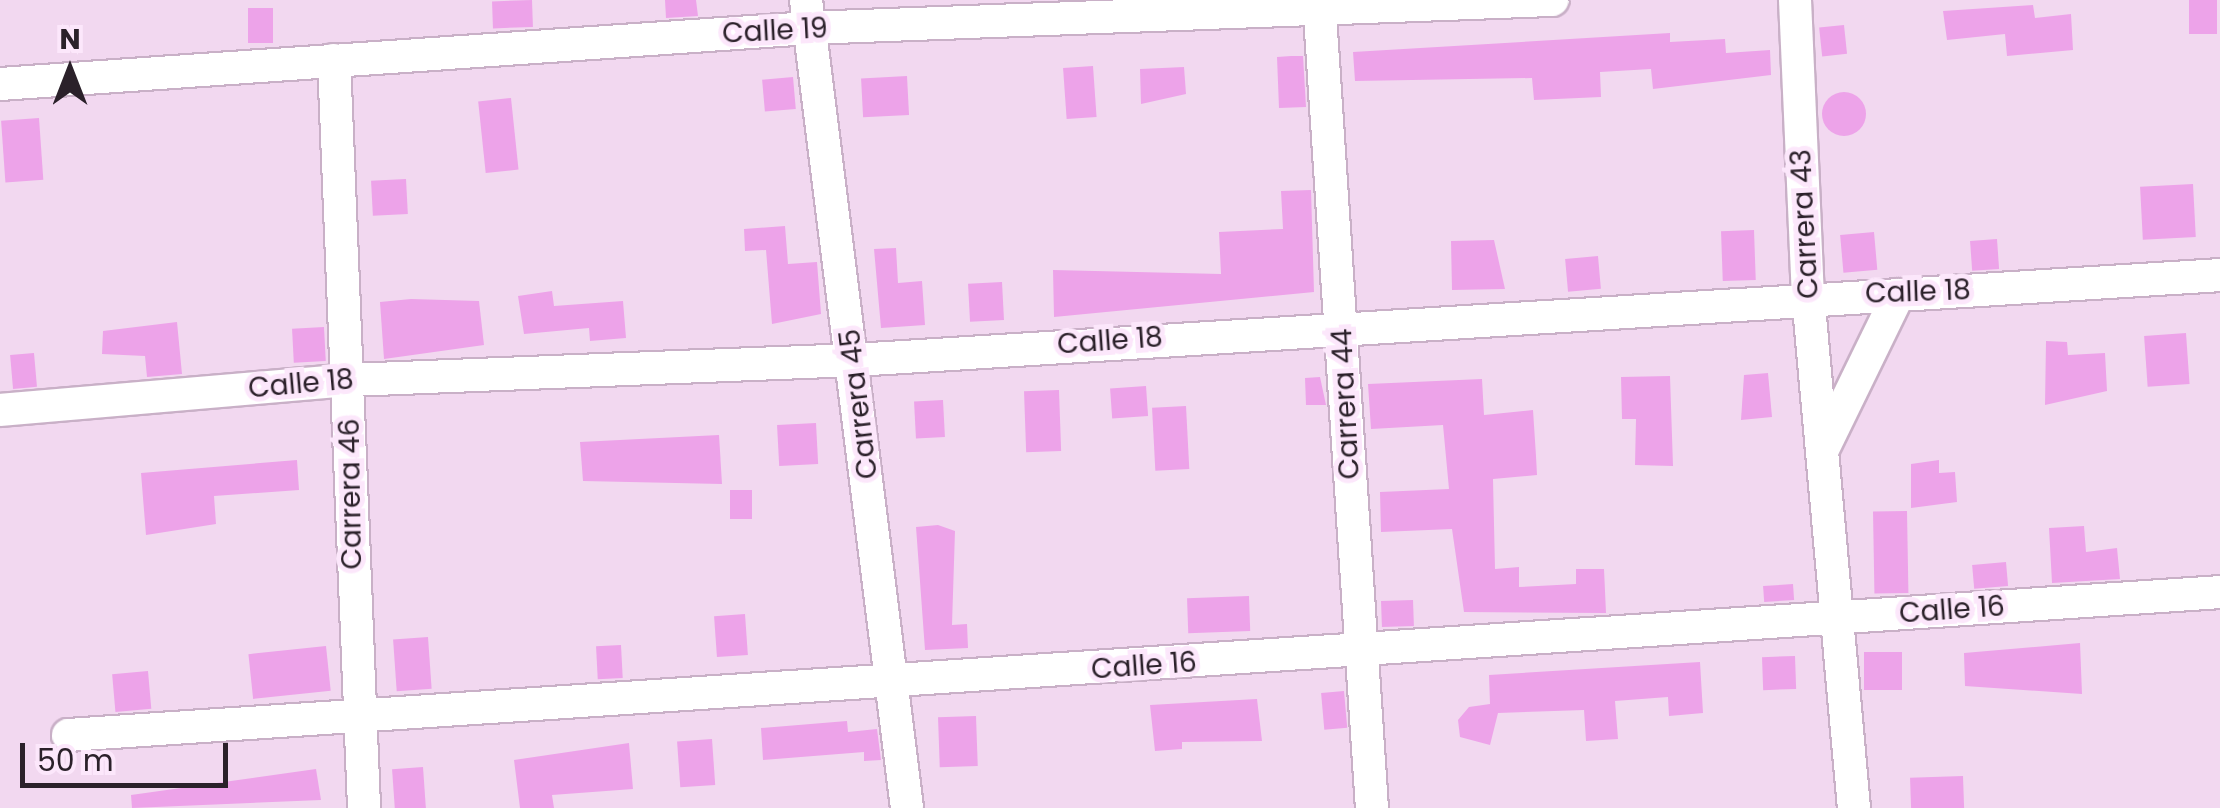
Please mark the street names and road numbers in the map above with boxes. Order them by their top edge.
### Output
street label: Calle 19 [721,11,829,51]
street label: Carrera 43 [1784,148,1826,300]
street label: Calle 18 [1865,273,1971,311]
street label: Calle 18 [1056,321,1164,361]
street label: Carrera 45 [833,327,885,481]
street label: Carrera 44 [1325,328,1367,480]
street label: Calle 18 [247,363,355,405]
street label: Carrera 46 [333,418,369,570]
street label: Calle 16 [1898,590,2006,630]
street label: Calle 16 [1090,646,1198,686]

